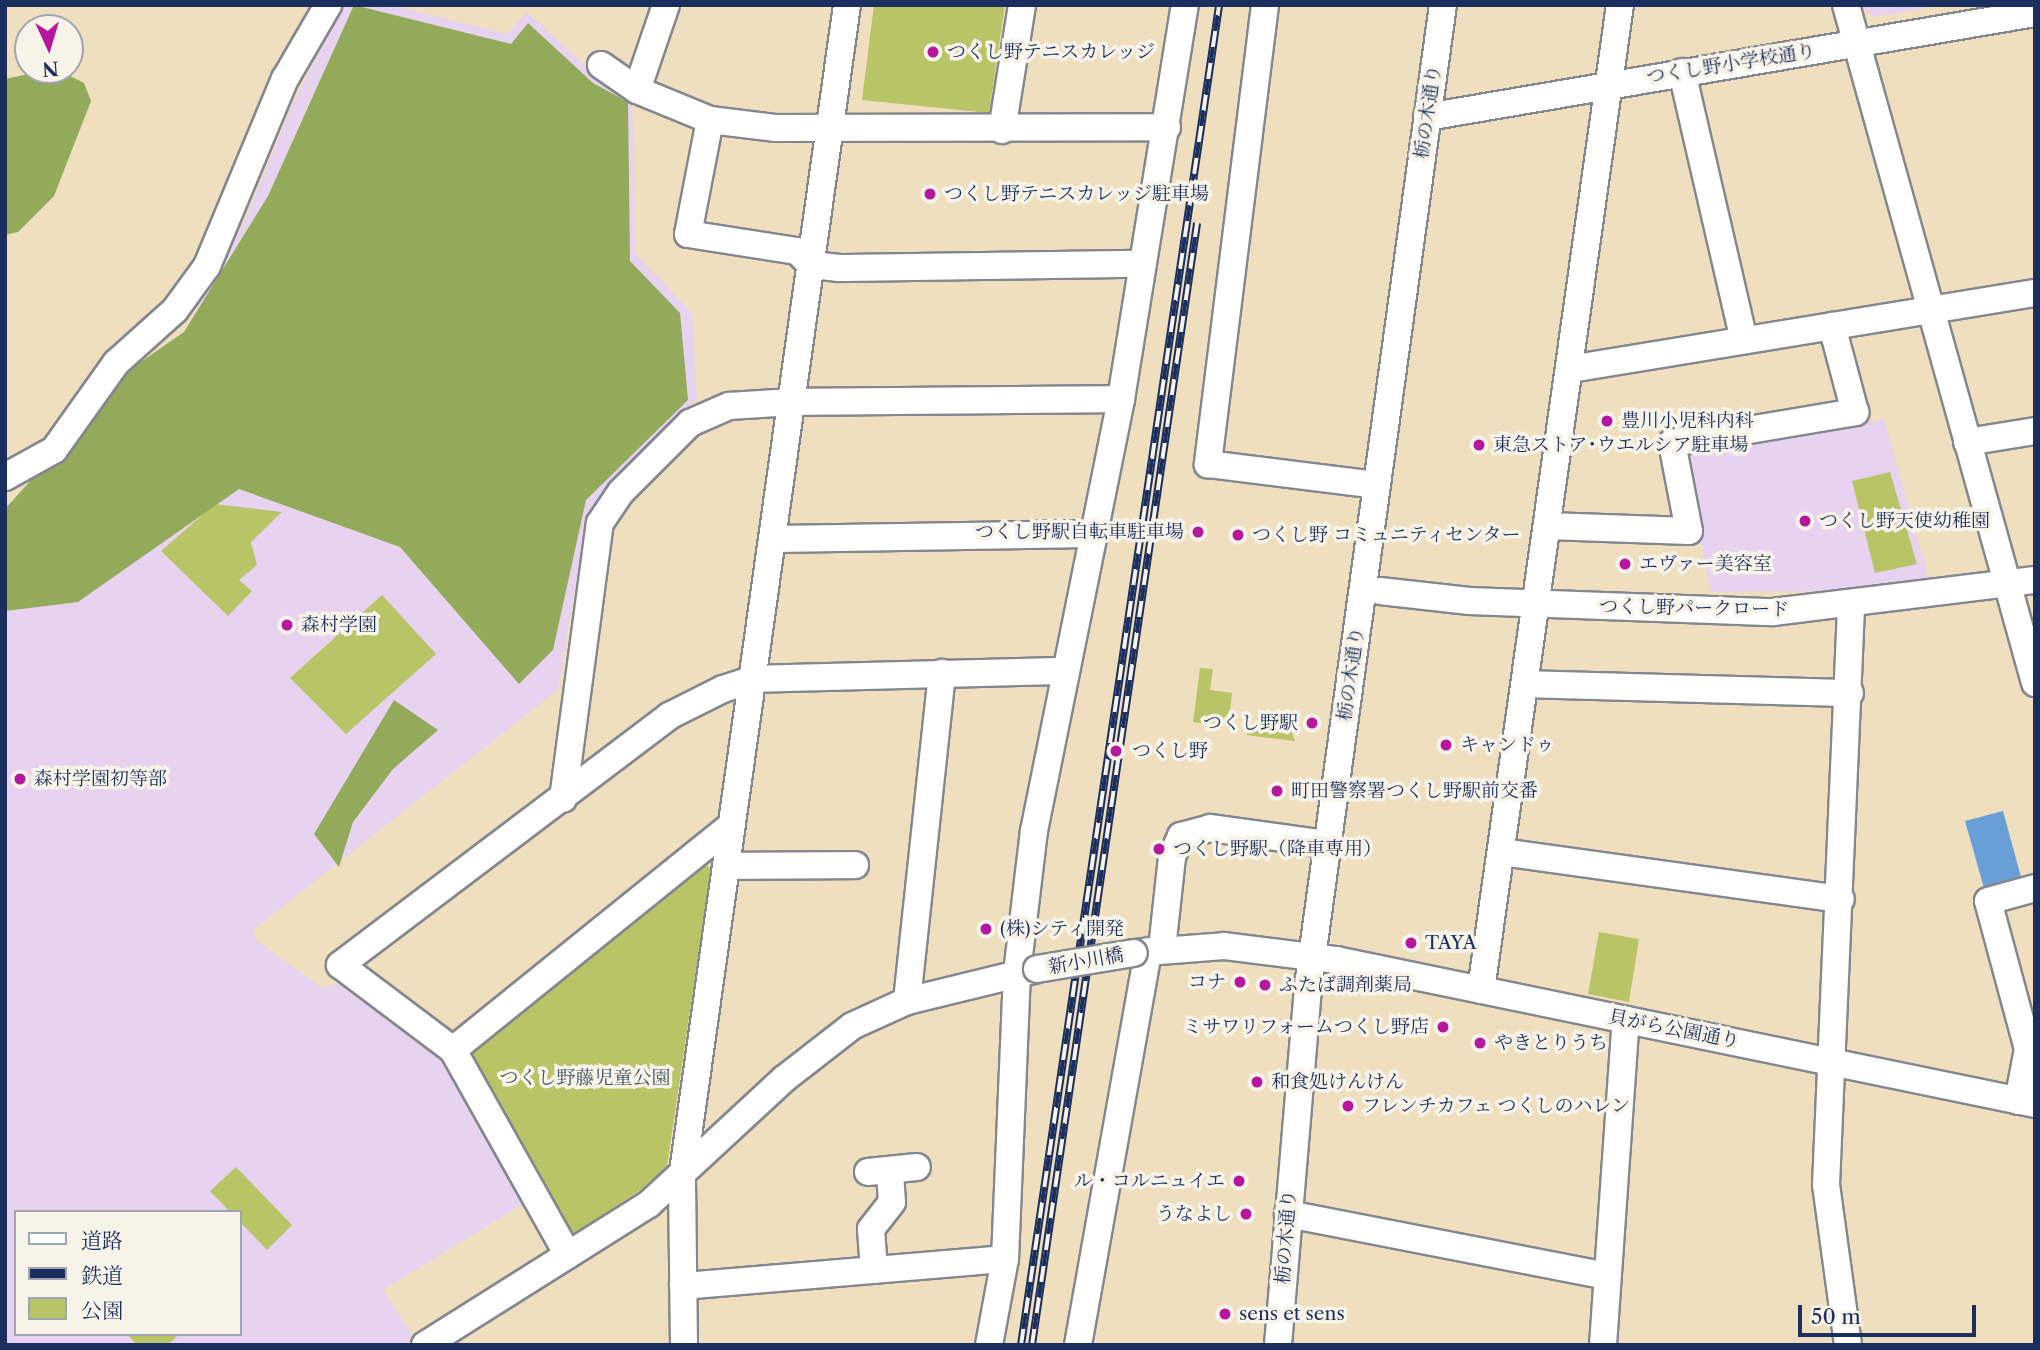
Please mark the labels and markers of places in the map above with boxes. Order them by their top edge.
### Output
place label: つくし野テニスカレッジ [947,41,1156,63]
marker: つくし野テニスカレッジ [925,44,941,60]
place label: つくし野テニスカレッジ駐車場 [944,183,1210,205]
marker: つくし野テニスカレッジ駐車場 [922,186,938,202]
place label: 豊川小児科内科 [1621,410,1754,432]
marker: 豊川小児科内科 [1599,413,1615,429]
place label: 東急ストア･ウエルシア駐車場 [1493,434,1749,456]
marker: 東急ストア･ウエルシア駐車場 [1471,437,1487,453]
place label: つくし野天使幼稚園 [1819,510,1990,532]
marker: つくし野天使幼稚園 [1797,513,1813,529]
place label: つくし野駅自転車駐車場 [975,521,1184,543]
marker: つくし野駅自転車駐車場 [1190,524,1206,540]
place label: つくし野 コミュニティセンター [1252,524,1523,546]
marker: つくし野 コミュニティセンター [1230,527,1246,543]
place label: エヴァー美容室 [1639,553,1772,575]
marker: エヴァー美容室 [1617,556,1633,572]
place label: 森村学園 [301,614,377,636]
marker: 森村学園 [279,617,295,633]
place label: つくし野駅 [1203,712,1298,734]
marker: つくし野駅 [1304,715,1320,731]
place label: キャンドゥ [1460,734,1555,756]
marker: キャンドゥ [1438,737,1454,753]
place label: つくし野 [1132,740,1208,762]
marker: つくし野 [1106,741,1126,761]
place label: 森村学園初等部 [34,768,167,790]
marker: 森村学園初等部 [12,771,28,787]
place label: 町田警察署つくし野駅前交番 [1291,780,1538,802]
marker: 町田警察署つくし野駅前交番 [1269,783,1285,799]
place label: つくし野駅（降車専用） [1173,838,1382,860]
marker: つくし野駅（降車専用） [1151,841,1167,857]
place label: (株)シティ開発 [1000,918,1126,940]
marker: (株)シティ開発 [978,921,994,937]
place label: TAYA [1425,932,1477,954]
marker: TAYA [1403,935,1419,951]
place label: コナ [1188,971,1226,993]
marker: コナ [1232,974,1248,990]
place label: ふたば調剤薬局 [1279,974,1412,996]
marker: ふたば調剤薬局 [1257,977,1273,993]
place label: ミサワリフォームつくし野店 [1182,1016,1429,1038]
marker: ミサワリフォームつくし野店 [1435,1019,1451,1035]
place label: やきとりうち [1494,1032,1608,1054]
marker: やきとりうち [1472,1035,1488,1051]
place label: 和食処けんけん [1271,1071,1404,1093]
marker: 和食処けんけん [1249,1074,1265,1090]
place label: フレンチカフェ つくしのハレン [1362,1095,1633,1117]
marker: フレンチカフェ つくしのハレン [1340,1098,1356,1114]
place label: ル・コルニュイエ [1073,1170,1225,1192]
marker: ル・コルニュイエ [1231,1173,1247,1189]
place label: うなよし [1156,1203,1232,1225]
marker: うなよし [1238,1206,1254,1222]
place label: sens et sens [1239,1303,1345,1325]
marker: sens et sens [1217,1306,1233,1322]

